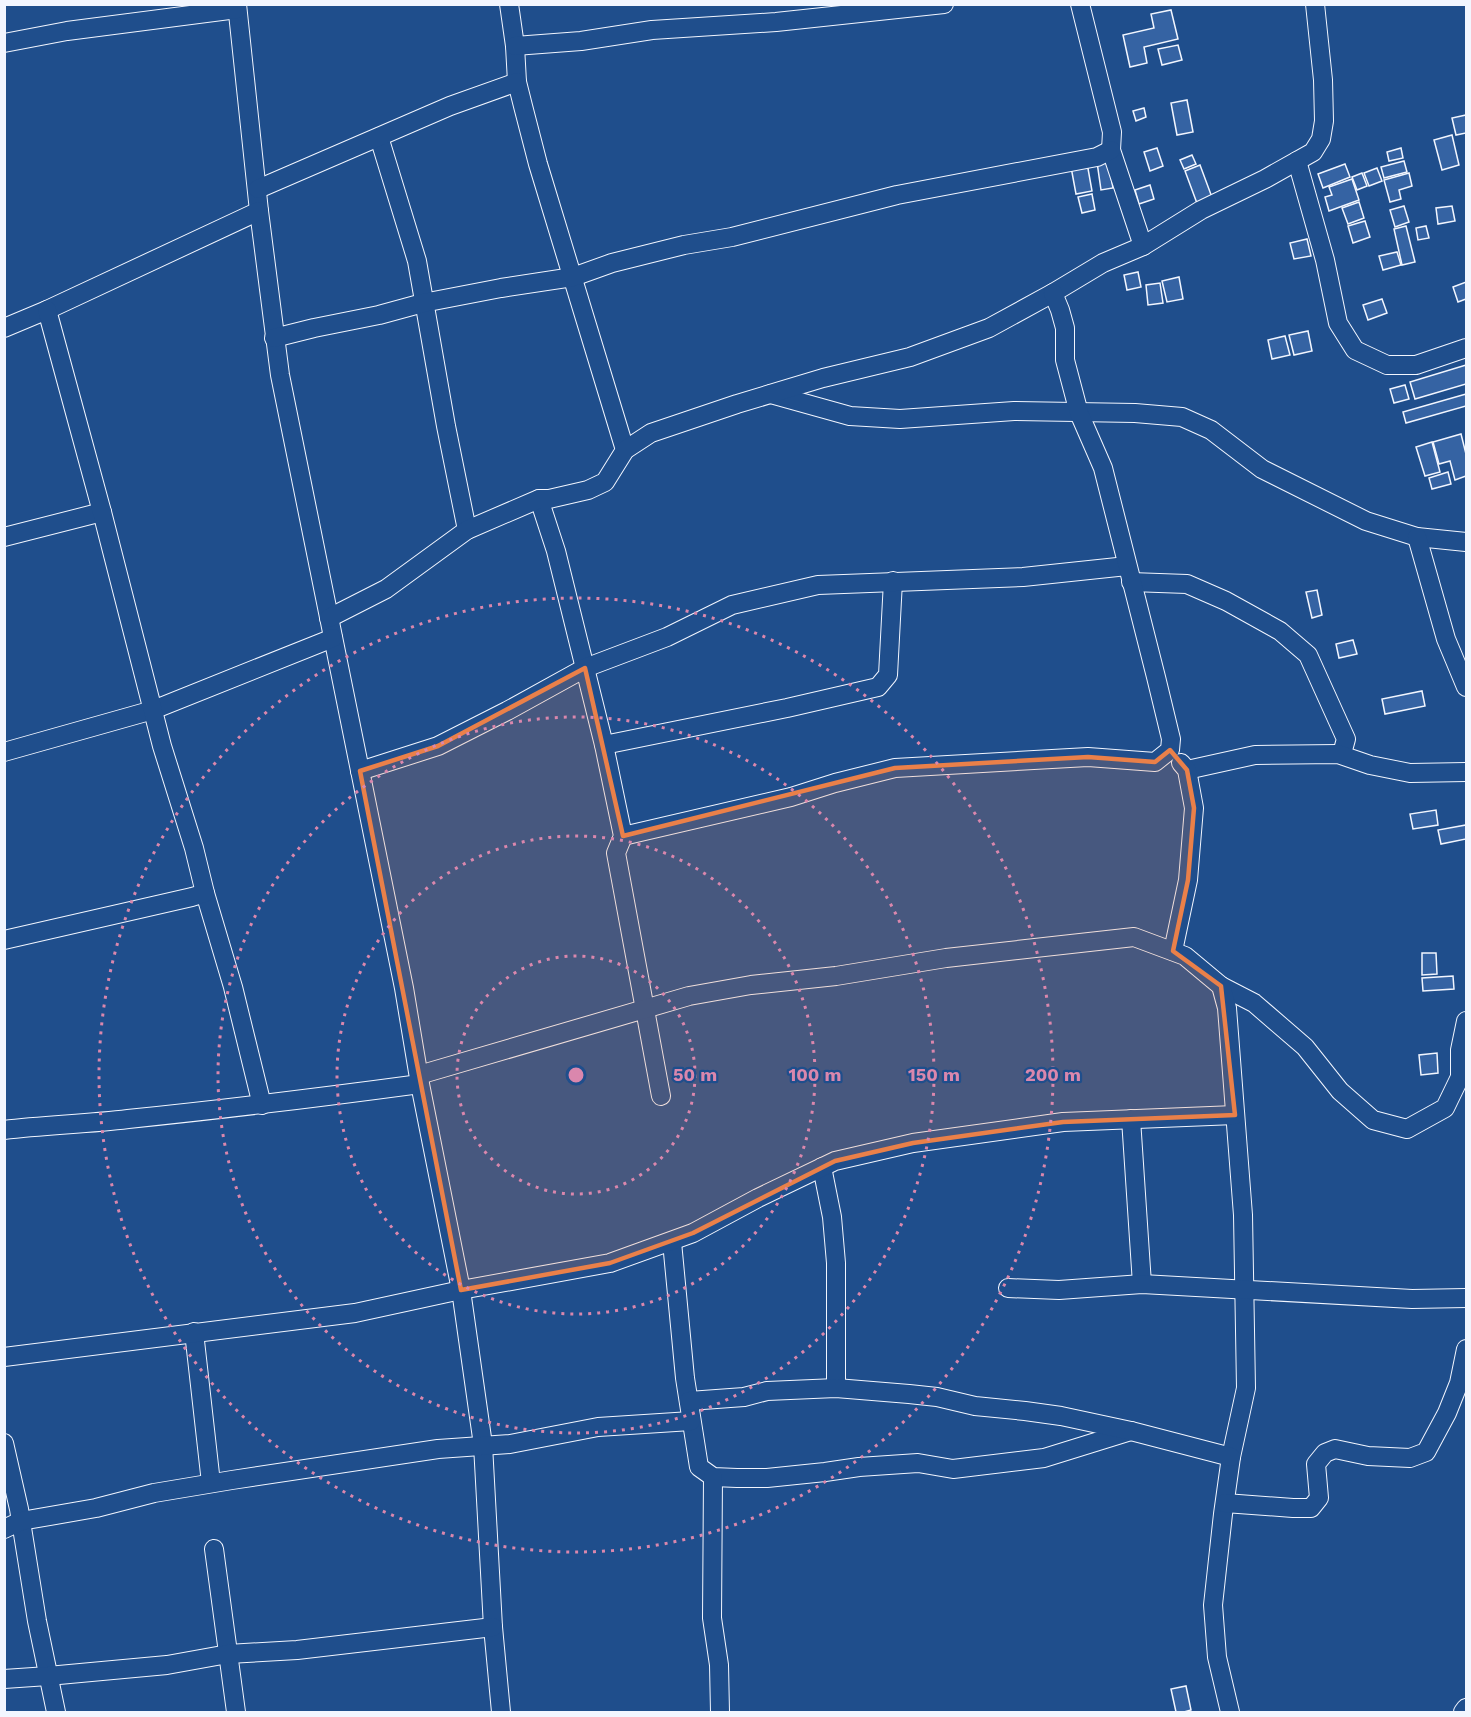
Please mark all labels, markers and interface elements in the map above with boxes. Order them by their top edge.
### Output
text: 50 m [673,1064,717,1085]
text: 100 m [788,1064,842,1085]
text: 150 m [908,1064,960,1085]
text: 200 m [1025,1064,1081,1085]
centre of rings [566,1065,586,1085]

